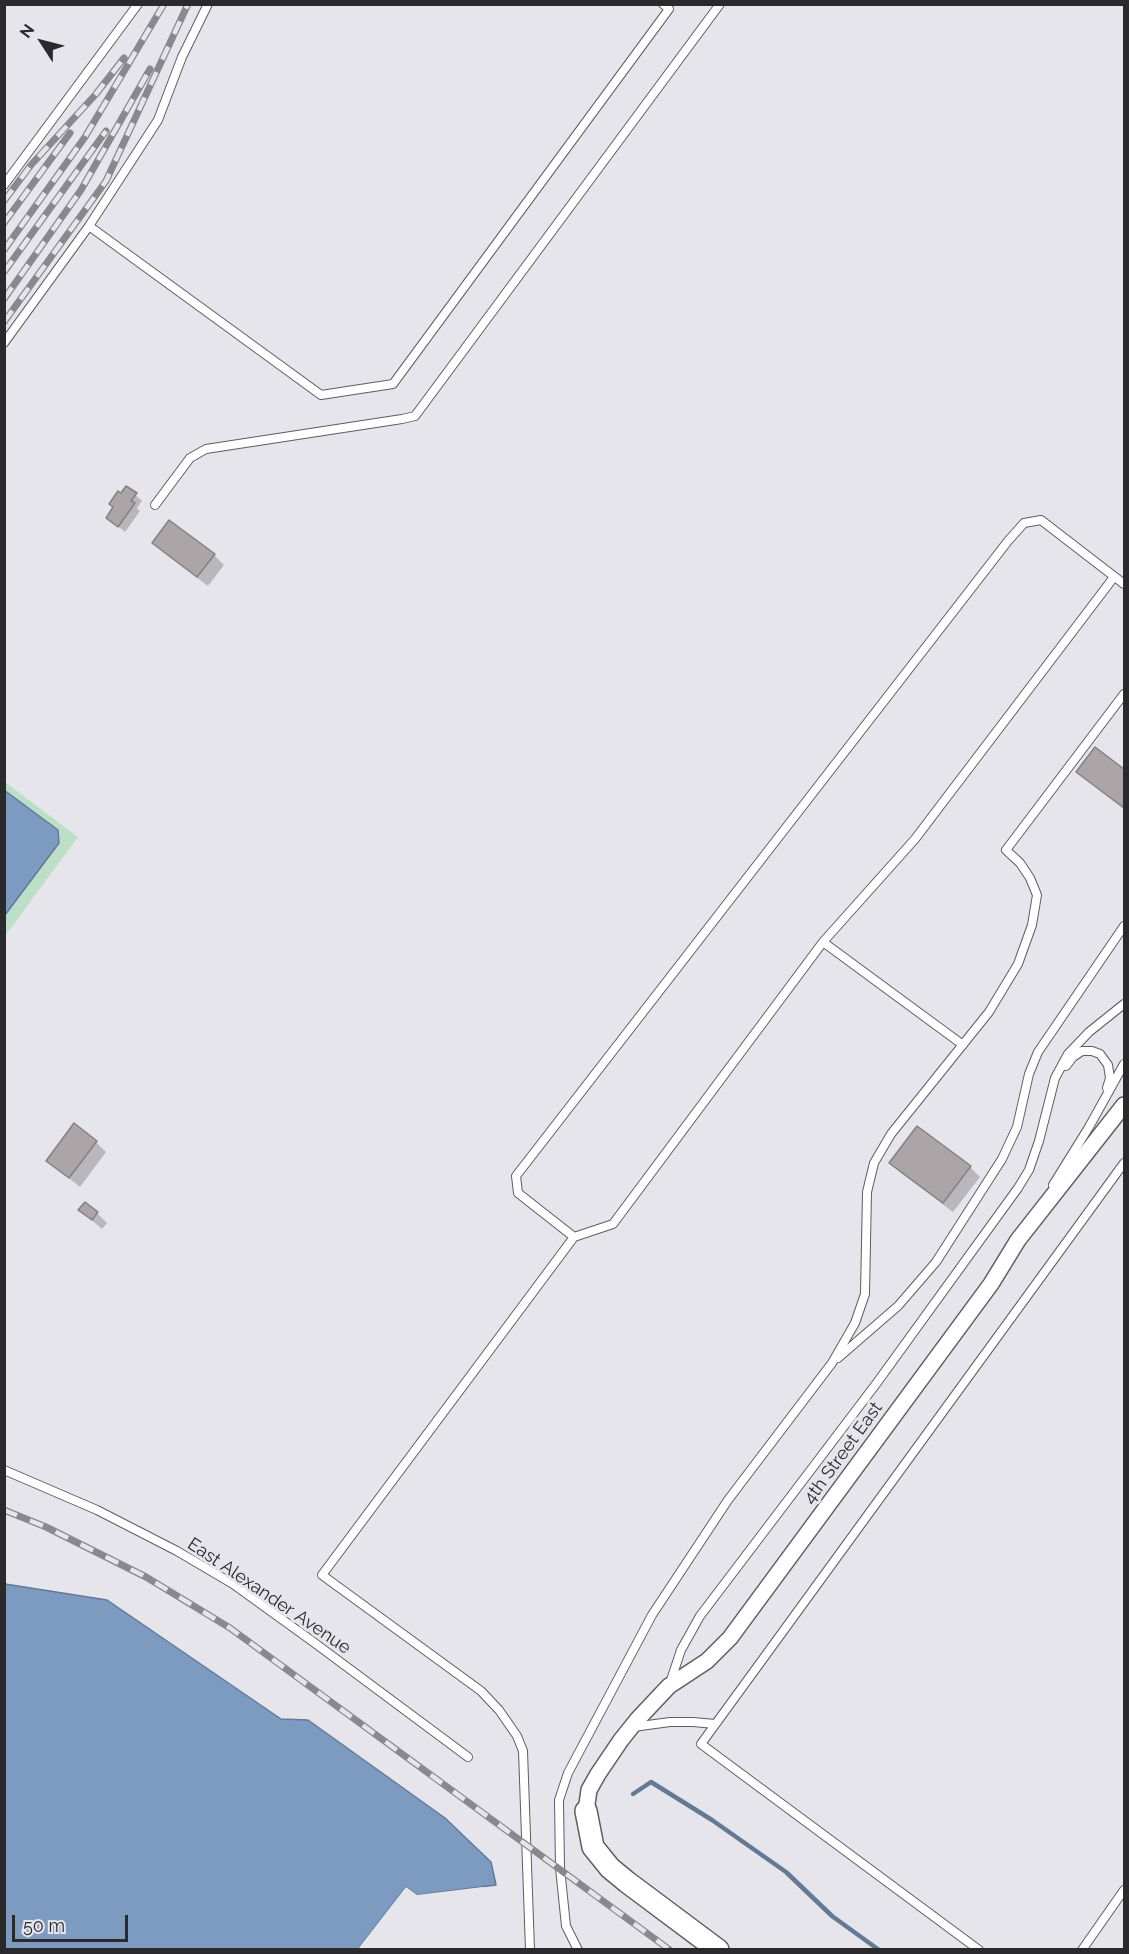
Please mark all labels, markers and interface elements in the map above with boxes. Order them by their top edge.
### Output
north arrow [12,12,72,72]
text: N [16,21,38,42]
street label: 4th Street East [799,1398,887,1508]
street label: East Alexander Avenue [183,1533,355,1659]
scale bar [15,1903,130,1941]
text: 50 m [23,1915,65,1936]

